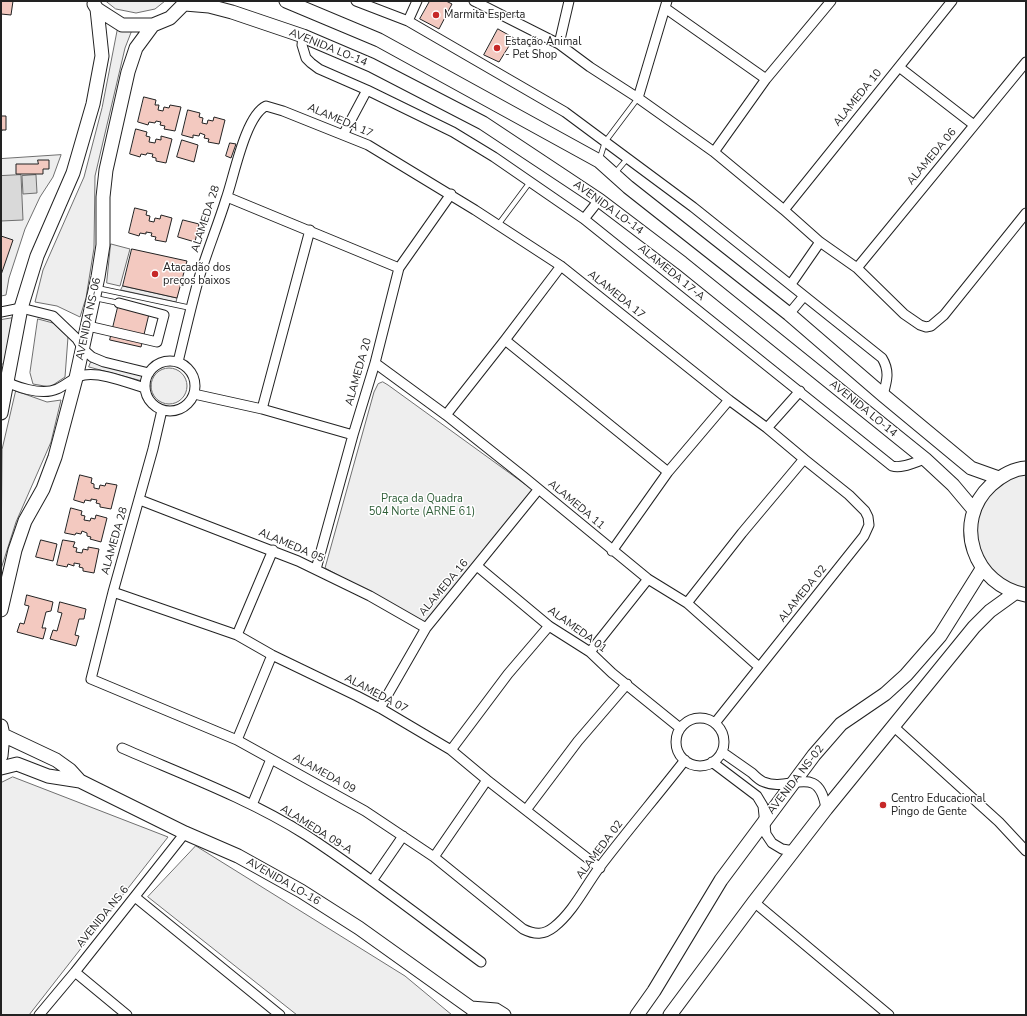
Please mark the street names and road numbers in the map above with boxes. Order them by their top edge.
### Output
street label: AVENIDA LO-14 [287,26,369,70]
street label: ALAMEDA 10 [831,67,885,129]
street label: ALAMEDA 17 [305,101,375,141]
street label: ALAMEDA 06 [905,126,959,188]
street label: AVENIDA LO-14 [571,178,645,238]
street label: ALAMEDA 28 [189,184,223,254]
street label: ALAMEDA 17-A [635,242,707,304]
street label: ALAMEDA 17 [585,268,647,322]
street label: AVENIDA NS-06 [74,277,104,361]
street label: ALAMEDA 20 [343,337,375,407]
street label: AVENIDA LO-14 [827,378,899,440]
street label: ALAMEDA 11 [545,478,607,532]
street label: ALAMEDA 28 [99,506,131,576]
street label: ALAMEDA 05 [256,526,326,566]
street label: ALAMEDA 16 [417,557,471,619]
street label: ALAMEDA 02 [776,563,830,625]
street label: ALAMEDA 01 [545,604,609,656]
street label: ALAMEDA 07 [342,672,410,716]
street label: AVENIDA NS-02 [765,743,827,817]
street label: ALAMEDA 09 [290,751,358,797]
street label: ALAMEDA 09-A [278,803,354,857]
street label: ALAMEDA 02 [574,818,626,882]
street label: AVENIDA LO-16 [244,856,322,908]
street label: AVENIDA NS 6 [74,883,132,951]

